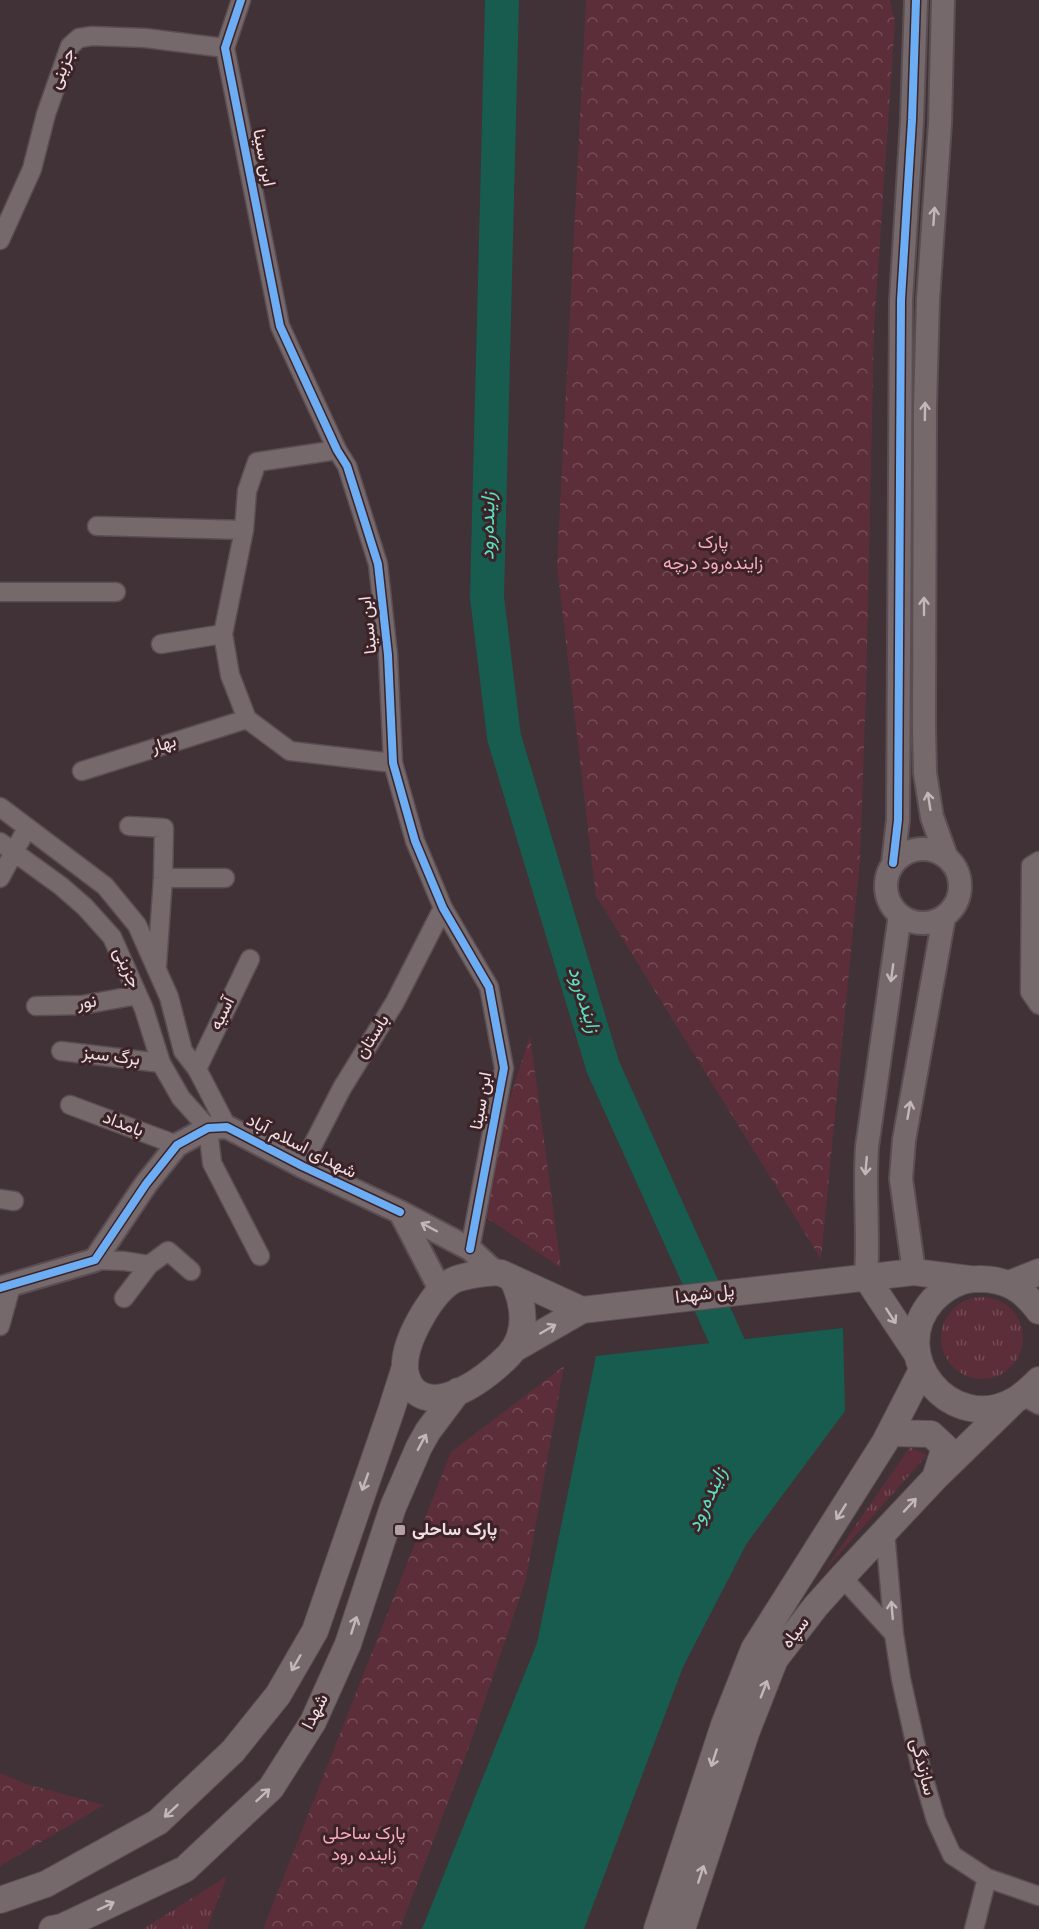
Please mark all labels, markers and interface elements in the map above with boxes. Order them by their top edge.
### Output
street label: جزینی [44,45,82,93]
street label: ابن سینا [246,127,280,189]
one-way arrow [929,207,940,227]
one-way arrow [920,401,931,421]
water label: زاینده‌رود [475,491,503,560]
park label: پارک زاینده‌رود درچه [663,532,763,576]
street label: ابن سینا [355,595,383,655]
one-way arrow [918,596,930,616]
street label: بهار [148,730,179,760]
one-way arrow [924,791,935,811]
street label: جزینی [107,944,145,992]
one-way arrow [886,963,897,983]
water label: زاینده‌رود [561,964,606,1037]
street label: نور [75,990,98,1016]
street label: آسیه [205,992,242,1034]
street label: باستان [351,1011,395,1063]
street label: برگ سبز [80,1042,141,1072]
street label: ابن سینا [466,1070,498,1132]
one-way arrow [904,1101,915,1120]
street label: بامداد [99,1107,147,1143]
street label: شهدای اسلام آباد [242,1109,360,1185]
one-way arrow [860,1156,871,1176]
one-way arrow [421,1221,438,1233]
street label: پل شهدا [674,1280,736,1310]
one-way arrow [885,1307,897,1323]
one-way arrow [539,1323,556,1335]
one-way arrow [416,1434,428,1451]
water label: زاینده‌رود [682,1463,735,1536]
one-way arrow [359,1472,370,1490]
one-way arrow [903,1498,917,1513]
one-way arrow [835,1503,847,1520]
place label: پارک ساحلی [412,1519,498,1542]
marker: پارک ساحلی [393,1523,407,1537]
one-way arrow [886,1600,897,1620]
street label: سپاه [777,1613,815,1653]
one-way arrow [350,1616,361,1634]
one-way arrow [290,1654,302,1671]
one-way arrow [759,1680,770,1699]
street label: شهدا [297,1690,335,1734]
street label: سازندگی [904,1736,940,1798]
one-way arrow [707,1748,718,1767]
one-way arrow [256,1788,271,1803]
one-way arrow [163,1804,178,1818]
park label: پارک ساحلی زاینده رود [322,1823,406,1867]
one-way arrow [696,1865,707,1884]
one-way arrow [96,1900,114,1912]

